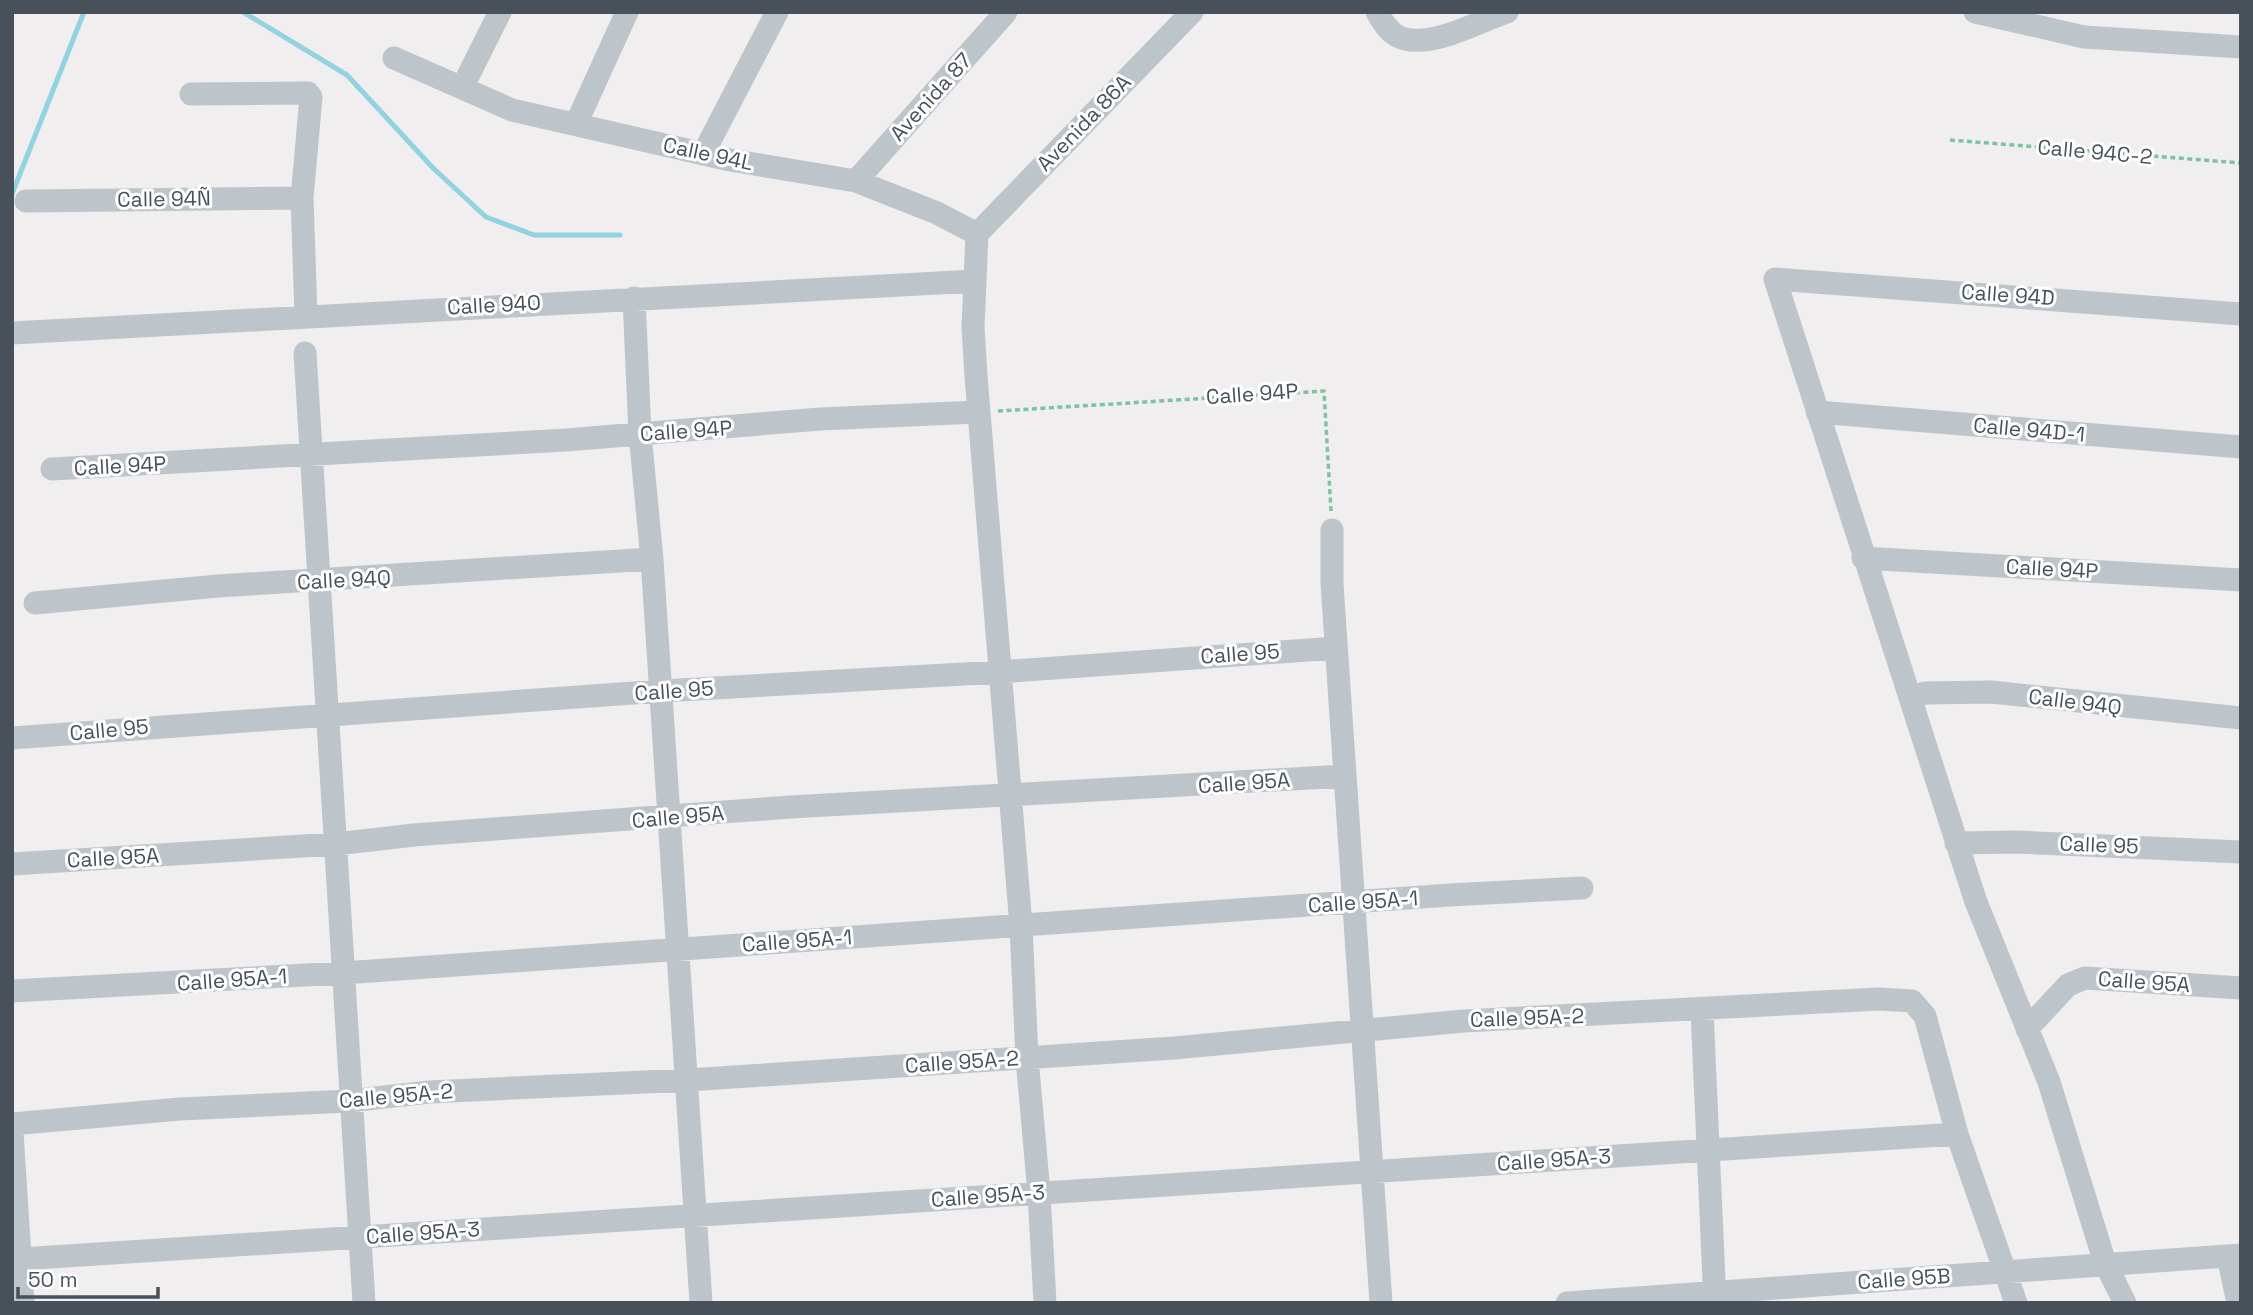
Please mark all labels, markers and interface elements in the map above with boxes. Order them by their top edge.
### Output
street label: Avenida 87 [884,47,978,147]
street label: Avenida 86A [1031,69,1137,177]
street label: Calle 94L [661,131,755,176]
street label: Calle 94C-2 [2036,133,2154,170]
street label: Calle 94Ñ [117,184,211,213]
street label: Calle 94D [1960,278,2056,311]
street label: Calle 94O [446,289,541,320]
street label: Calle 94P [1205,377,1299,410]
street label: Calle 94D-1 [1972,411,2086,448]
street label: Calle 94P [639,414,733,447]
street label: Calle 94P [73,450,167,481]
street label: Calle 94P [2005,553,2099,584]
street label: Calle 94Q [296,564,391,595]
street label: Calle 95 [1200,637,1280,670]
street label: Calle 95 [634,674,714,707]
street label: Calle 94Q [2027,682,2123,721]
street label: Calle 95 [68,713,150,746]
street label: Calle 95A [1197,766,1291,799]
street label: Calle 95A [631,799,725,834]
street label: Calle 95 [2059,830,2139,859]
street label: Calle 95A [66,842,160,873]
street label: Calle 95A-1 [1307,884,1419,919]
street label: Calle 95A-1 [741,923,853,958]
street label: Calle 95A-1 [176,962,288,997]
street label: Calle 95A [2097,965,2191,998]
street label: Calle 95A-2 [1469,1002,1585,1033]
street label: Calle 95A-2 [904,1044,1020,1079]
street label: Calle 95A-2 [338,1077,454,1114]
street label: Calle 95A-3 [1496,1142,1612,1177]
street label: Calle 95A-3 [930,1178,1046,1213]
street label: Calle 95A-3 [365,1215,481,1250]
scale bar [18,1256,158,1300]
street label: Calle 95B [1857,1262,1951,1295]
text: 50 m [28,1266,78,1293]

